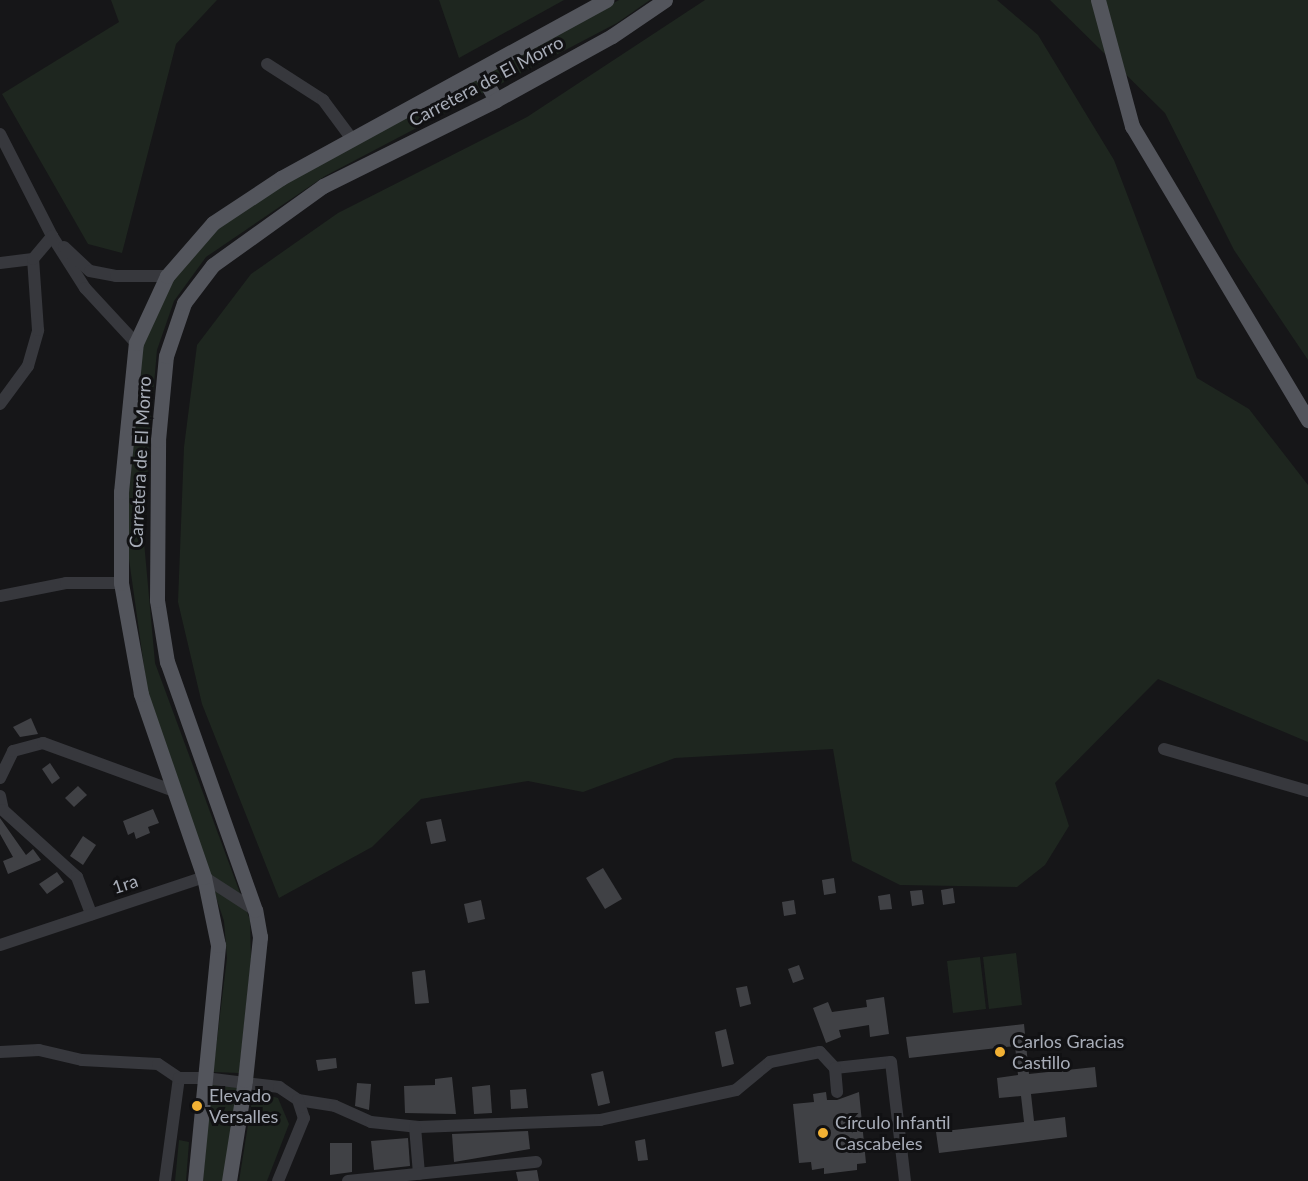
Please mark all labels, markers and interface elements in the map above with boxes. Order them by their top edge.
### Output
street label: Carretera de El Morro [405,31,567,131]
street label: Carretera de El Morro [125,376,155,548]
street label: 1ra [109,870,141,898]
place label: Carlos Gracias Castillo [1012,1031,1124,1074]
marker: Carlos Gracias Castillo [993,1045,1007,1059]
place label: Elevado Versalles [209,1085,278,1128]
marker: Elevado Versalles [190,1099,204,1113]
place label: Círculo Infantil Cascabeles [835,1112,950,1154]
marker: Círculo Infantil Cascabeles [816,1126,830,1140]

